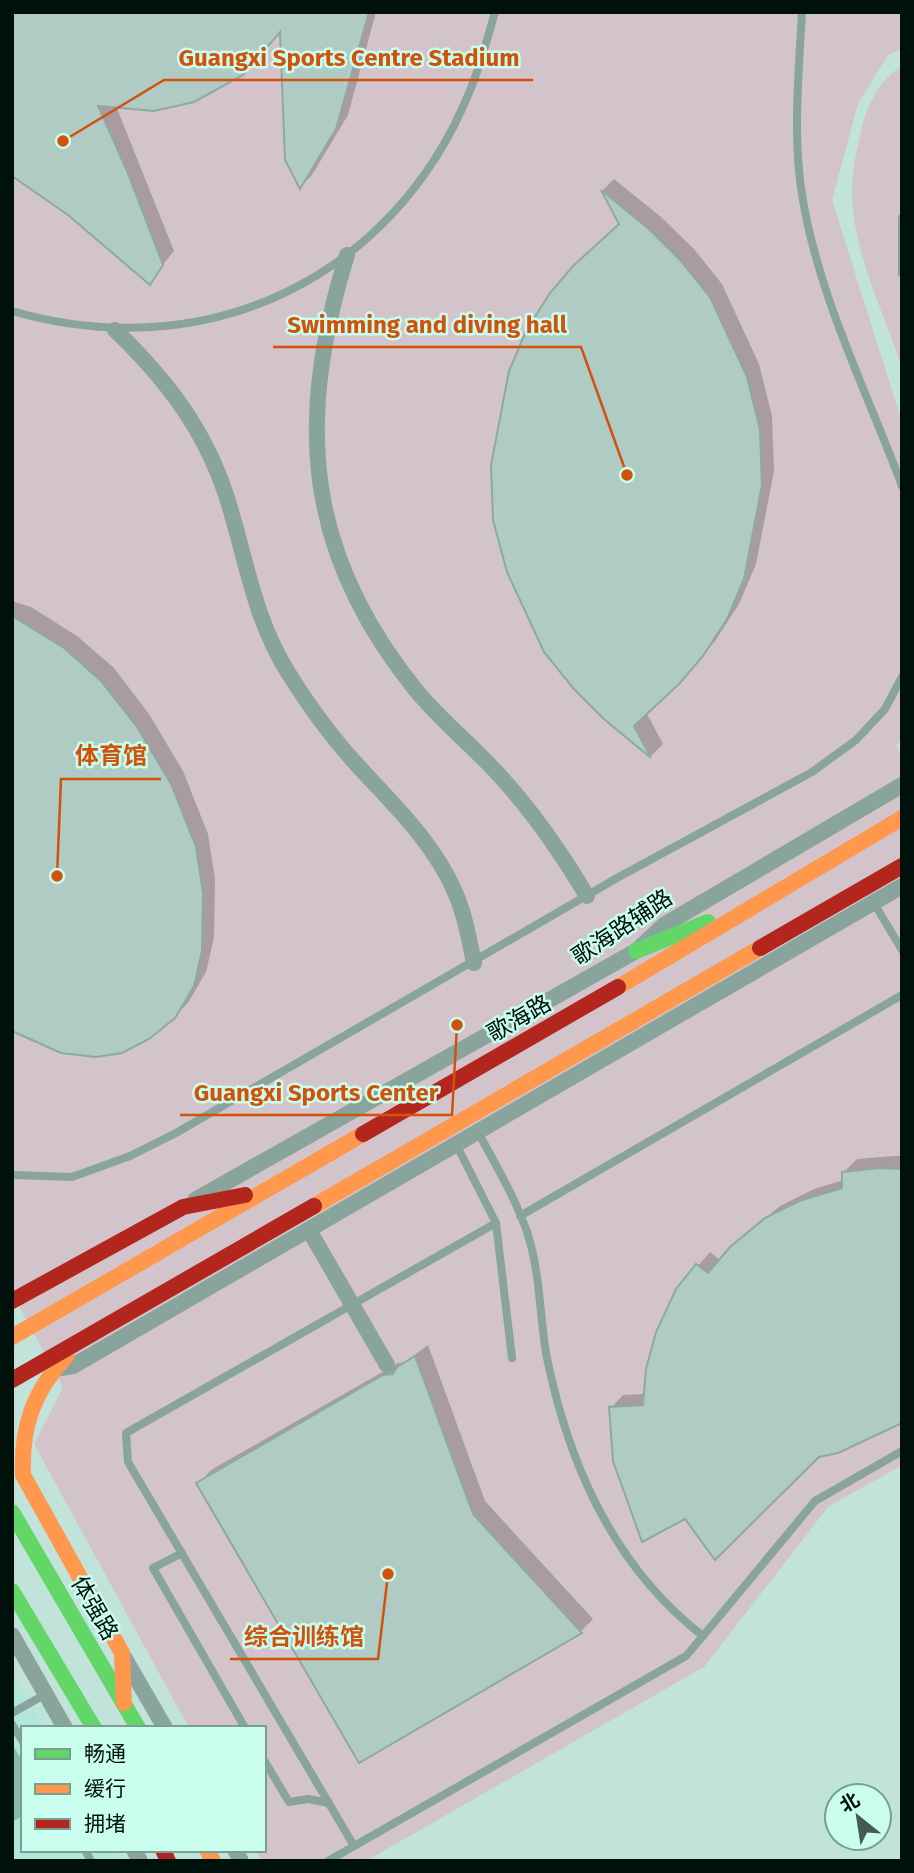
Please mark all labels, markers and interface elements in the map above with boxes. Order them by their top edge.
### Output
callout: Guangxi Sports Centre Stadium [164,35,533,80]
text: Guangxi Sports Centre Stadium [179,44,519,72]
callout: Swimming and diving hall [273,302,581,347]
text: Swimming and diving hall [287,311,568,339]
callout: 体育馆 [61,734,161,779]
text: 体育馆 [75,742,147,770]
street label: 歌海路辅路 [567,883,677,971]
street label: 歌海路 [482,989,556,1047]
callout: Guangxi Sports Center [180,1070,452,1115]
text: Guangxi Sports Center [194,1079,439,1107]
street label: 体强路 [66,1571,124,1645]
callout: 综合训练馆 [230,1614,378,1659]
text: 综合训练馆 [244,1623,364,1651]
legend [21,1726,266,1852]
text: 畅通 [84,1741,126,1767]
text: 缓行 [84,1776,126,1802]
north arrow [823,1782,893,1852]
text: 北 [836,1788,864,1817]
text: 拥堵 [84,1811,126,1837]

